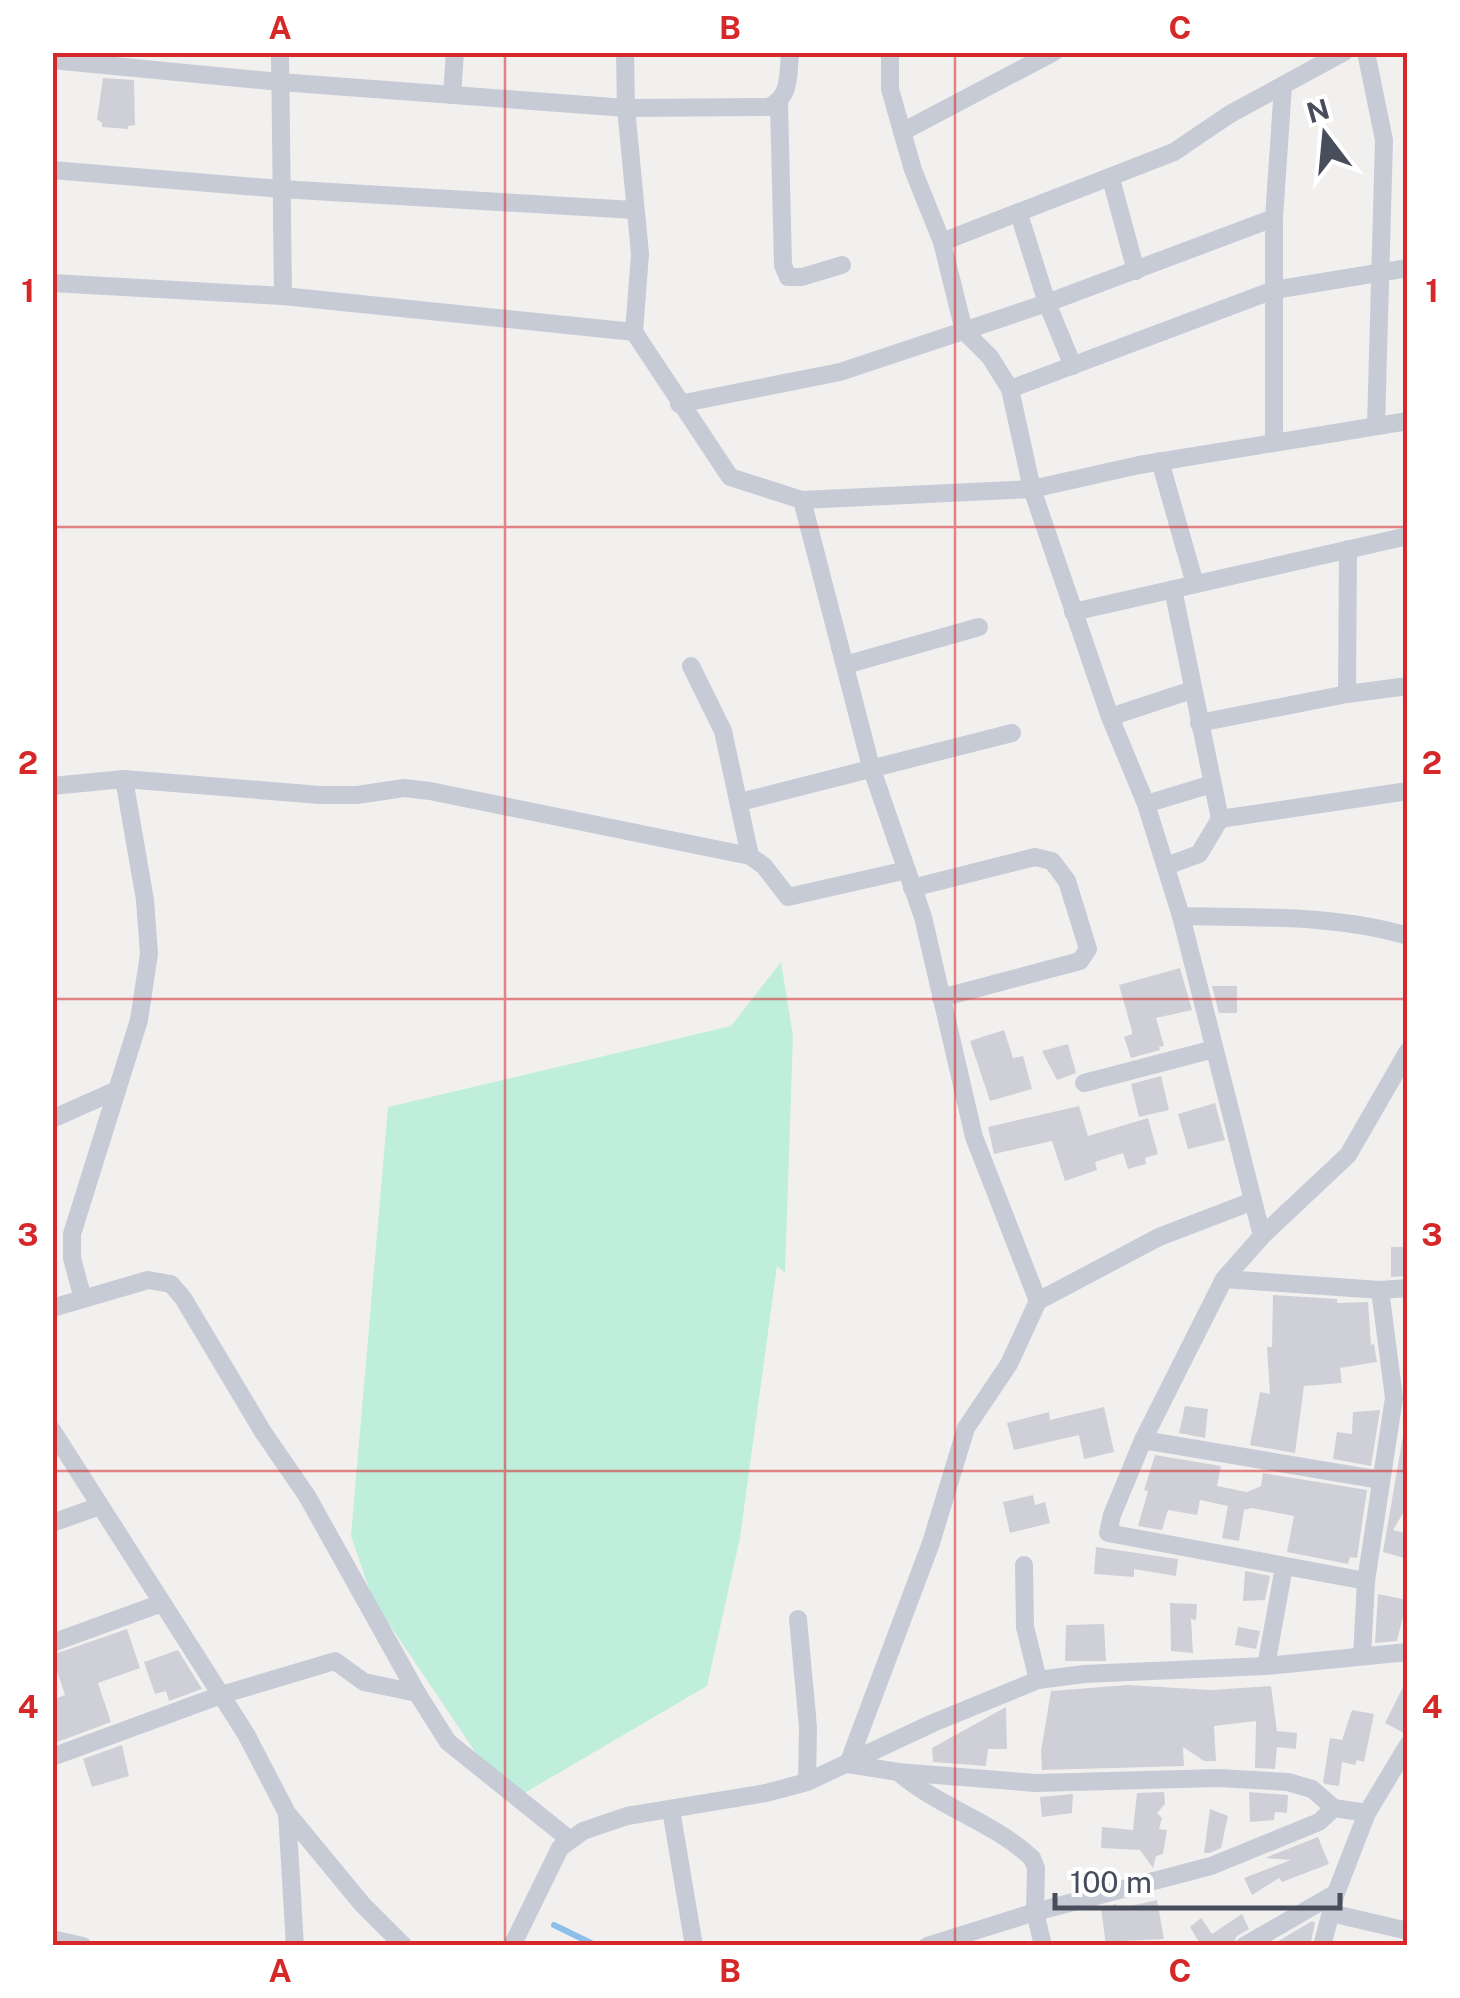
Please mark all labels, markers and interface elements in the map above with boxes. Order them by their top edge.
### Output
text: A [268,9,292,46]
text: B [719,9,741,46]
text: C [1169,9,1191,46]
north arrow [1275,85,1375,185]
text: N [1303,92,1333,129]
text: 1 [21,272,35,309]
text: 1 [1425,272,1439,309]
text: 2 [18,744,38,781]
text: 2 [1422,744,1442,781]
text: 3 [17,1216,39,1253]
text: 3 [1421,1216,1443,1253]
text: 4 [18,1688,39,1725]
text: 4 [1422,1688,1443,1725]
scale bar [1055,1848,1340,1910]
text: 100 m [1070,1864,1152,1900]
text: A [268,1952,292,1989]
text: B [719,1952,741,1989]
text: C [1169,1952,1191,1989]

